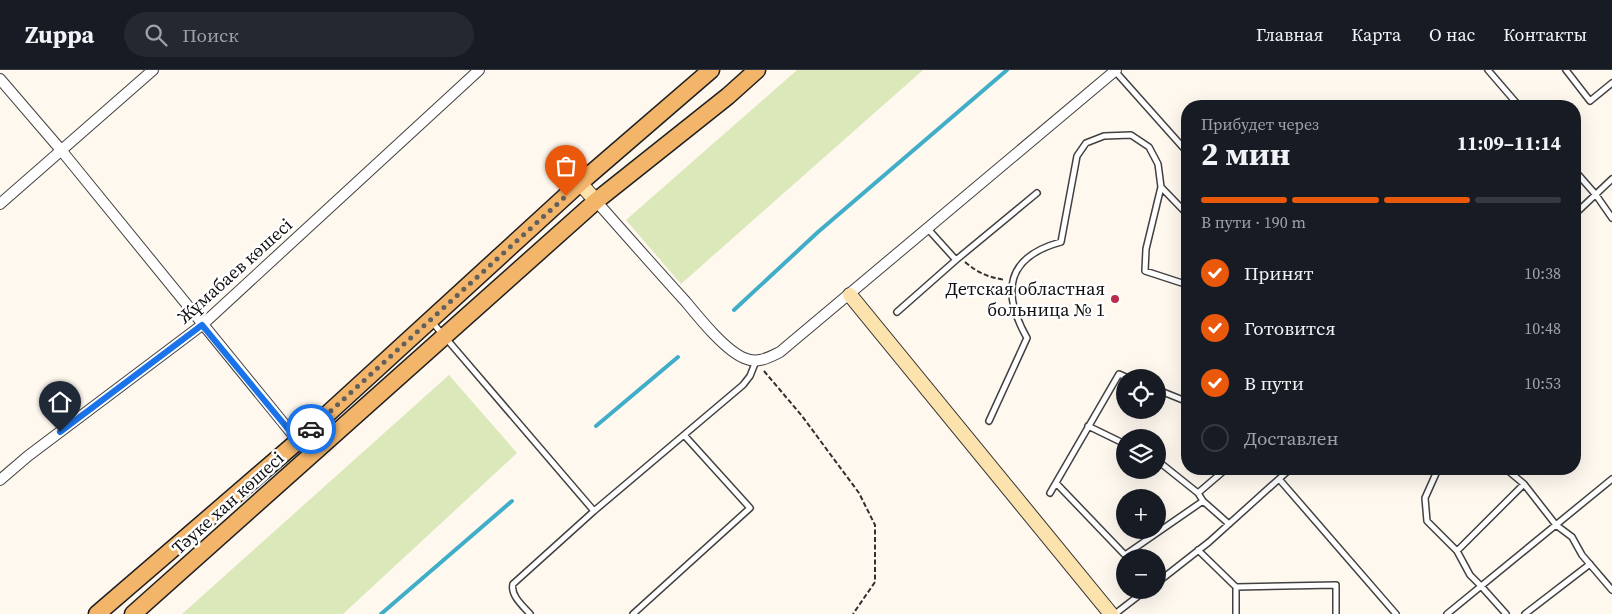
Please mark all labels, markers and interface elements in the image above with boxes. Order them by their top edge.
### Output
search box [124,12,474,57]
text: Zuppa [25,18,94,51]
icon: search [142,21,170,49]
text: Поиск [182,22,239,48]
text: Главная [1256,22,1323,47]
text: Карта [1351,22,1401,47]
text: О нас [1429,22,1475,47]
text: Контакты [1503,22,1587,47]
text: Прибудет через [1201,113,1319,135]
text: 11:09–11:14 [1457,130,1561,156]
text: 2 мин [1201,132,1291,176]
pin [545,145,587,196]
icon: bag [552,152,580,180]
text: В пути · 190 m [1201,211,1306,233]
street label: Жұмабаев көшесі [172,212,298,329]
icon: check [1201,259,1229,287]
text: Принят [1244,260,1313,286]
text: 10:38 [1524,262,1561,284]
place label: Детская областная больница № 1 [945,276,1105,322]
marker: Детская областная больница № 1 [1109,293,1121,305]
icon: check [1201,314,1229,342]
text: Готовится [1244,315,1336,341]
text: 10:48 [1524,317,1561,339]
map controls [1116,369,1166,599]
button: locate [1116,369,1166,419]
icon: check [1201,369,1229,397]
text: В пути [1244,370,1304,396]
text: 10:53 [1524,372,1561,394]
pin [39,381,81,432]
icon: home [46,388,74,416]
courier [286,404,336,454]
icon: car [297,415,325,443]
text: Доставлен [1244,425,1339,451]
button: layers [1116,429,1166,479]
street label: Тәуке хан көшесі [166,446,289,560]
button: + [1116,489,1166,539]
button: − [1116,549,1166,599]

